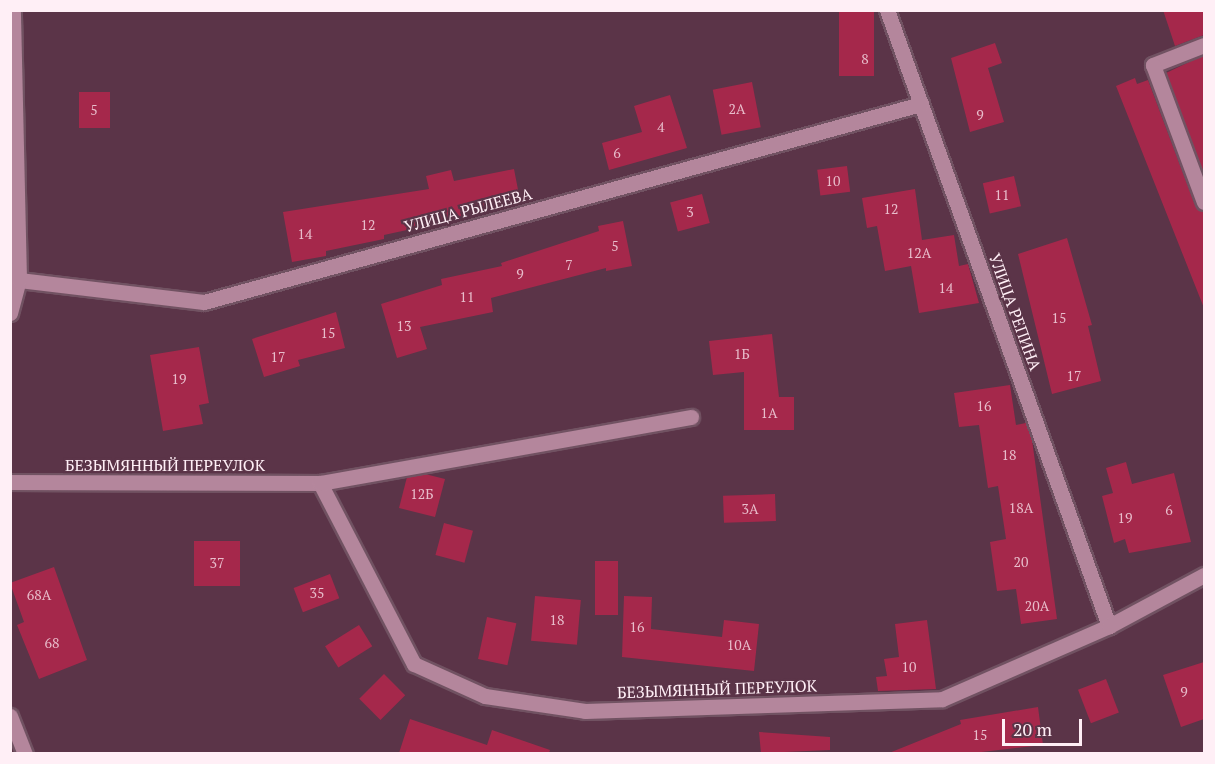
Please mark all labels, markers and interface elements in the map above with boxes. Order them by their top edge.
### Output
house number: 8 [861,51,869,67]
house number: 2А [728,101,746,117]
house number: 5 [90,102,98,118]
house number: 9 [976,107,984,123]
house number: 4 [657,119,665,135]
house number: 6 [613,145,621,161]
house number: 10 [826,173,840,189]
street label: УЛИЦА РЫЛЕЕВА [402,184,534,236]
house number: 11 [995,187,1009,203]
house number: 12 [884,201,898,217]
house number: 3 [686,204,694,220]
house number: 12 [361,217,375,233]
house number: 14 [298,226,312,242]
house number: 5 [611,238,619,254]
house number: 12А [907,245,931,261]
street label: УЛИЦА РЕПИНА [985,251,1045,373]
house number: 7 [565,257,573,273]
house number: 9 [516,266,524,282]
house number: 14 [939,280,953,296]
house number: 11 [460,289,474,305]
house number: 15 [1052,310,1066,326]
house number: 13 [397,318,411,334]
house number: 15 [321,325,335,341]
house number: 1Б [734,346,750,362]
house number: 17 [271,349,285,365]
house number: 17 [1067,368,1081,384]
house number: 19 [172,371,186,387]
house number: 16 [977,398,991,414]
house number: 1А [760,405,778,421]
house number: 18 [1002,447,1016,463]
street label: БЕЗЫМЯННЫЙ ПЕРЕУЛОК [65,455,265,475]
house number: 12Б [410,486,434,502]
house number: 18А [1009,500,1033,516]
house number: 3А [741,501,759,517]
house number: 6 [1165,502,1173,518]
house number: 19 [1118,510,1132,526]
house number: 20 [1014,554,1028,570]
house number: 37 [210,555,224,571]
house number: 35 [310,585,324,601]
house number: 68А [27,587,51,603]
house number: 20А [1025,598,1049,614]
house number: 18 [550,612,564,628]
house number: 16 [630,619,644,635]
house number: 68 [45,635,59,651]
house number: 10А [727,637,751,653]
house number: 10 [902,659,916,675]
street label: БЕЗЫМЯННЫЙ ПЕРЕУЛОК [617,676,817,702]
house number: 9 [1180,684,1188,700]
scale bar [1005,707,1084,745]
text: 20 m [1013,717,1052,741]
house number: 15 [973,727,987,743]

